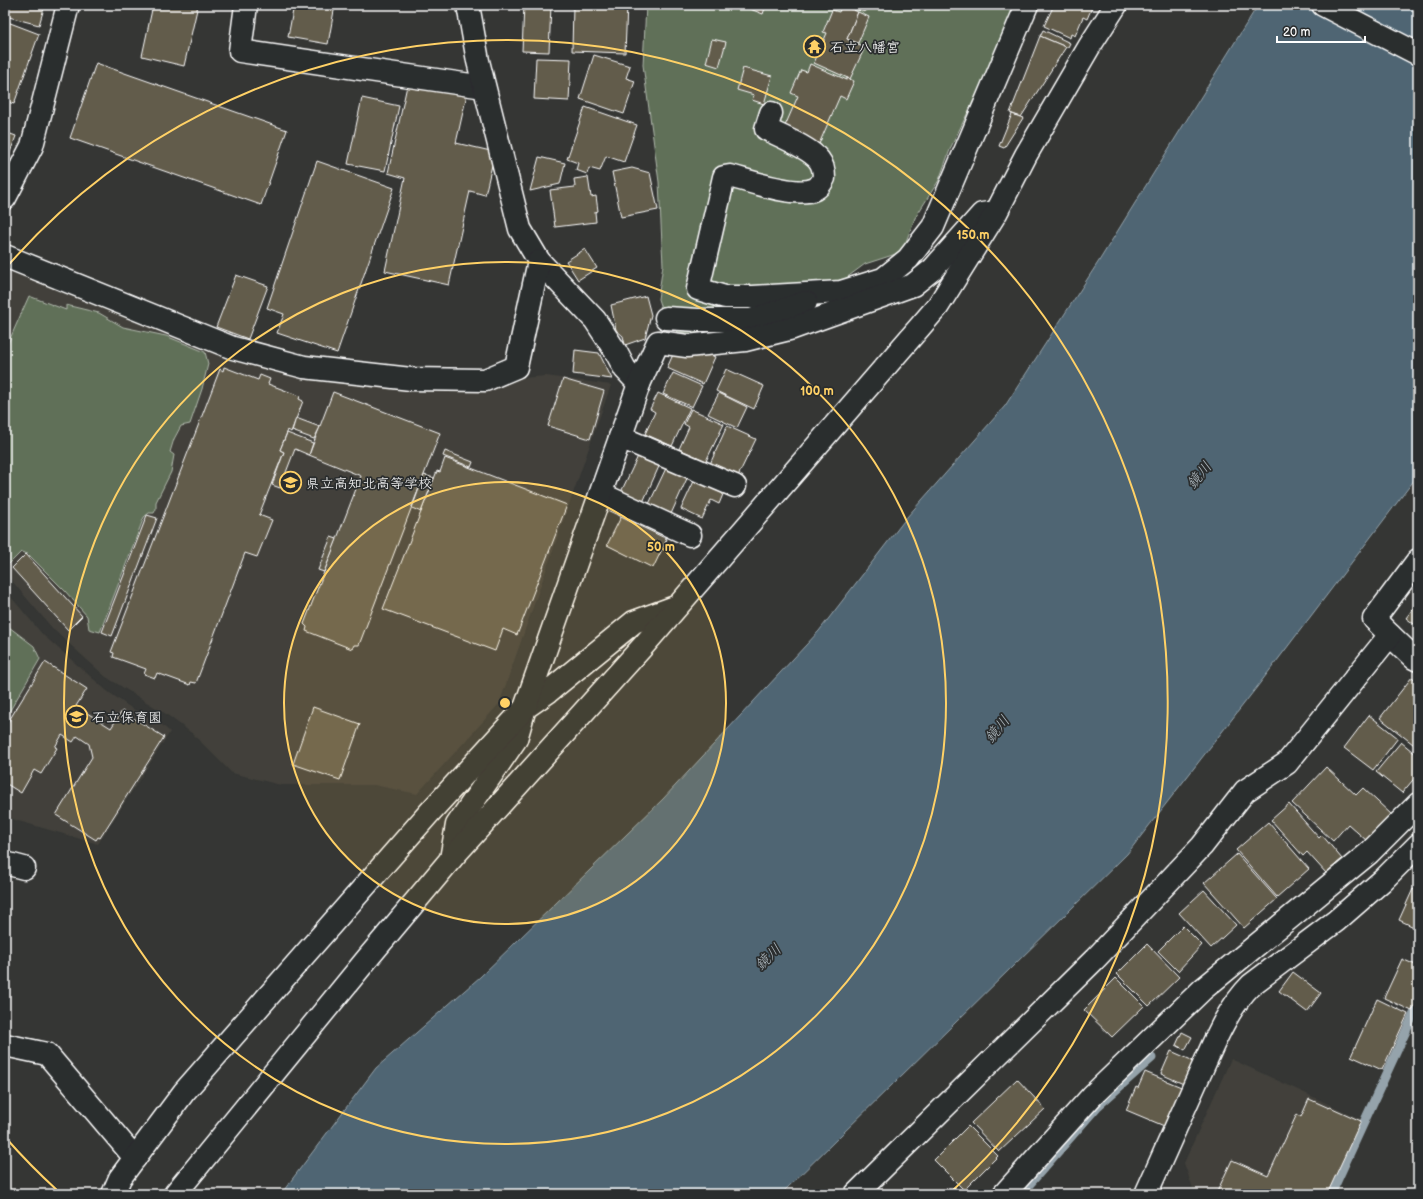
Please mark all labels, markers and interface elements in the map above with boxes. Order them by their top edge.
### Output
scale bar [1277,18,1365,44]
text: 20 m [1283,25,1310,40]
temple icon: 石立八幡宮 [801,34,827,60]
place label: 石立八幡宮 [830,39,900,56]
text: 150 m [957,228,989,243]
text: 100 m [800,384,834,399]
water label: 鏡川 [1183,458,1216,493]
school or university icon: 県立高知北高等学校 [278,470,304,496]
place label: 県立高知北高等学校 [306,475,432,492]
text: 50 m [647,540,675,555]
centre of rings [498,696,512,710]
school or university icon: 石立保育園 [63,704,89,730]
place label: 石立保育園 [92,709,162,726]
water label: 鏡川 [981,712,1014,747]
water label: 鏡川 [751,940,786,975]

